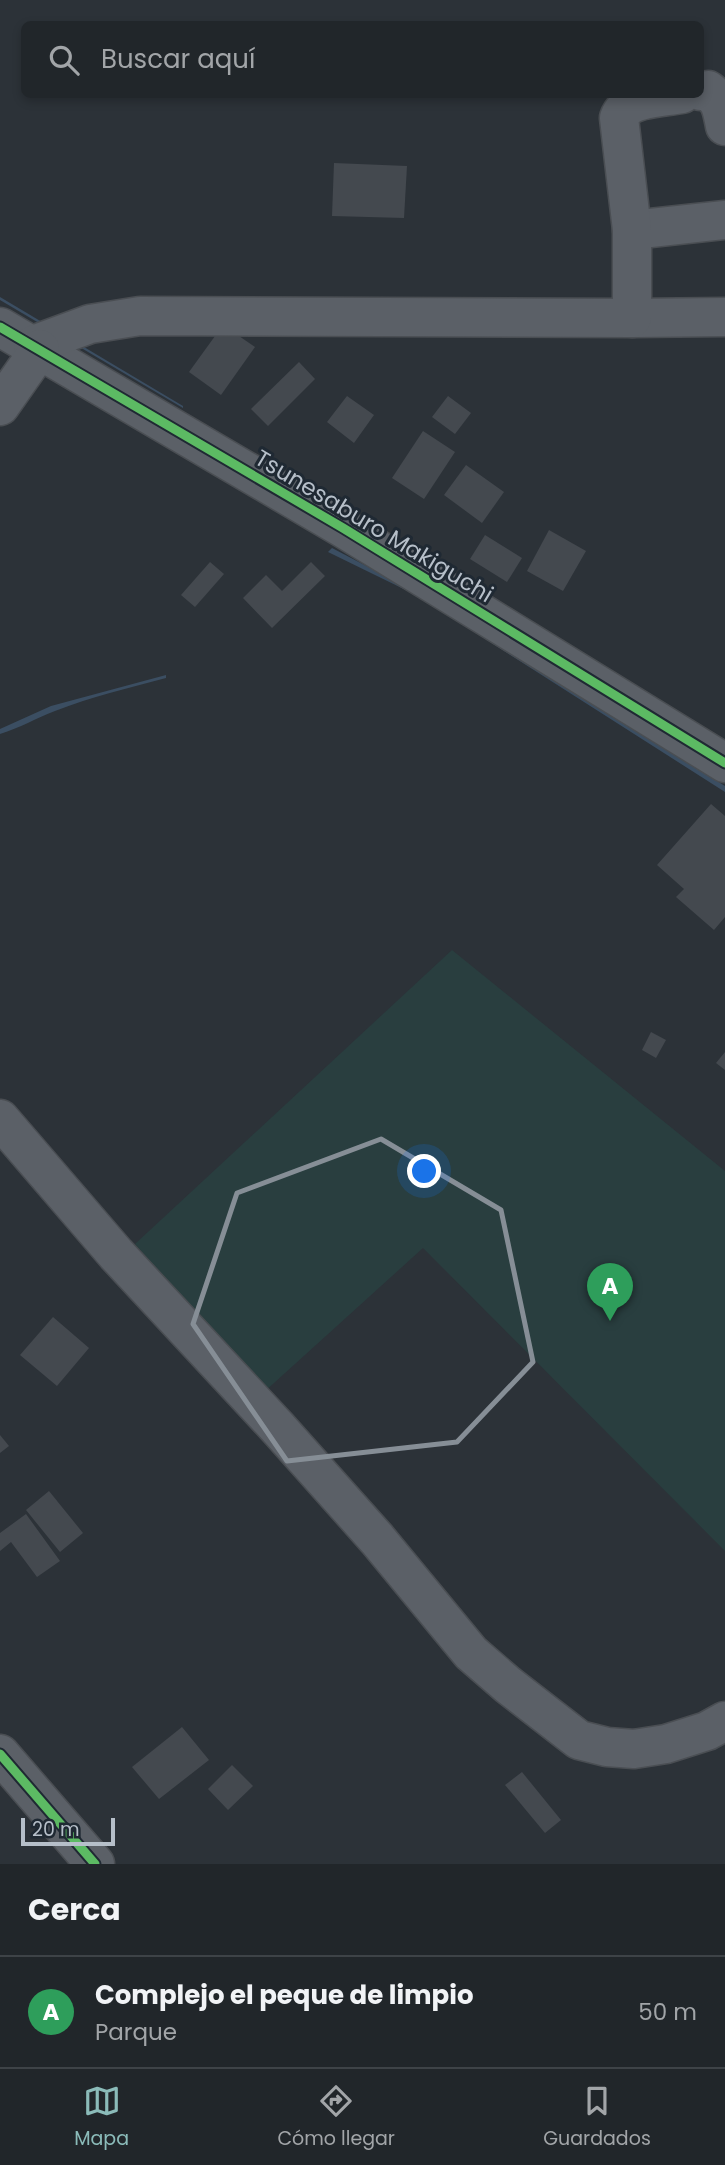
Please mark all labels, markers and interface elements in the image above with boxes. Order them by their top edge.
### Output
search box [21,21,704,98]
icon: search [45,41,83,79]
text: Buscar aquí [101,41,255,77]
street label: Tsunesaburo Makiguchi [249,442,499,610]
your location [407,1154,441,1188]
pin: A [587,1263,633,1321]
scale bar [21,1815,116,1847]
text: 20 m [32,1816,80,1843]
text: Cerca [28,1888,121,1931]
text: Complejo el peque de limpio [95,1977,473,2013]
text: A [43,1996,59,2028]
text: 50 m [638,1996,697,2028]
text: Parque [95,2016,177,2048]
tab: Mapa [74,2082,129,2153]
tab: Cómo llegar [277,2082,395,2153]
tab: Guardados [543,2082,651,2153]

